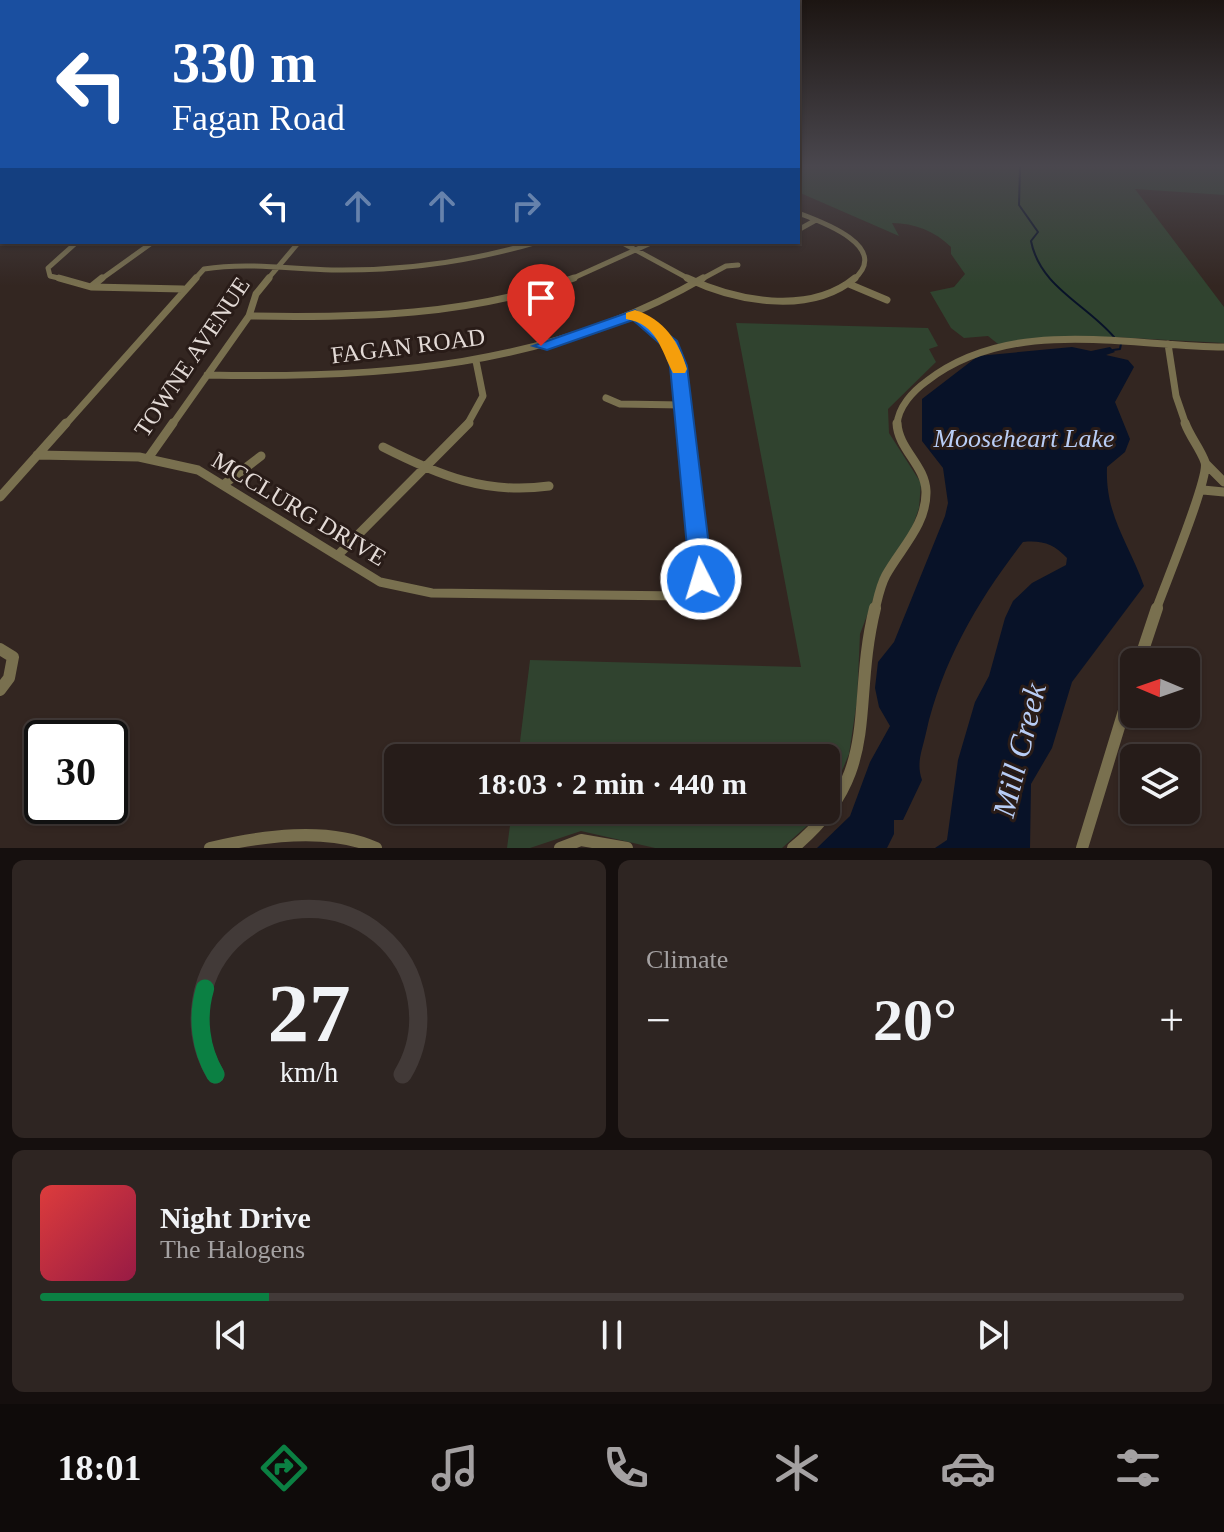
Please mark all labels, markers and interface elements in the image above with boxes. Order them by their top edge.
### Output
icon: left [40,32,144,136]
text: 330 m [172,32,317,94]
text: Fagan Road [172,98,345,138]
icon: left [252,184,296,228]
icon: ahead [336,184,380,228]
icon: ahead [420,184,464,228]
icon: right [504,184,548,228]
pin [507,264,575,346]
street label: TOWNE AVENUE [129,272,255,442]
icon: arrive [519,276,563,320]
street label: FAGAN ROAD [330,324,486,368]
water label: Mooseheart Lake [932,424,1115,453]
street label: MCCLURG DRIVE [207,447,391,571]
position arrow [659,537,743,621]
north arrow [1120,648,1200,728]
map controls [1120,648,1200,824]
water label: Mill Creek [985,679,1053,822]
speed limit sign: 30 [24,720,128,824]
button: layers [1120,744,1200,824]
text: 18:03 · 2 min · 440 m [477,767,747,800]
text: Climate [646,945,728,974]
text: 27 [267,967,351,1059]
text: 20° [873,987,957,1053]
text: − [646,996,671,1045]
text: + [1159,996,1184,1045]
text: km/h [280,1057,338,1088]
text: Night Drive [160,1201,311,1234]
text: The Halogens [160,1235,305,1264]
icon: previous [209,1313,253,1357]
icon: pause [590,1313,634,1357]
icon: next [971,1313,1015,1357]
icon: directions [256,1440,312,1496]
icon: music [427,1440,483,1496]
icon: phone [598,1440,654,1496]
icon: climate [769,1440,825,1496]
icon: car [940,1440,996,1496]
icon: filters [1110,1440,1166,1496]
text: 18:01 [57,1448,141,1488]

